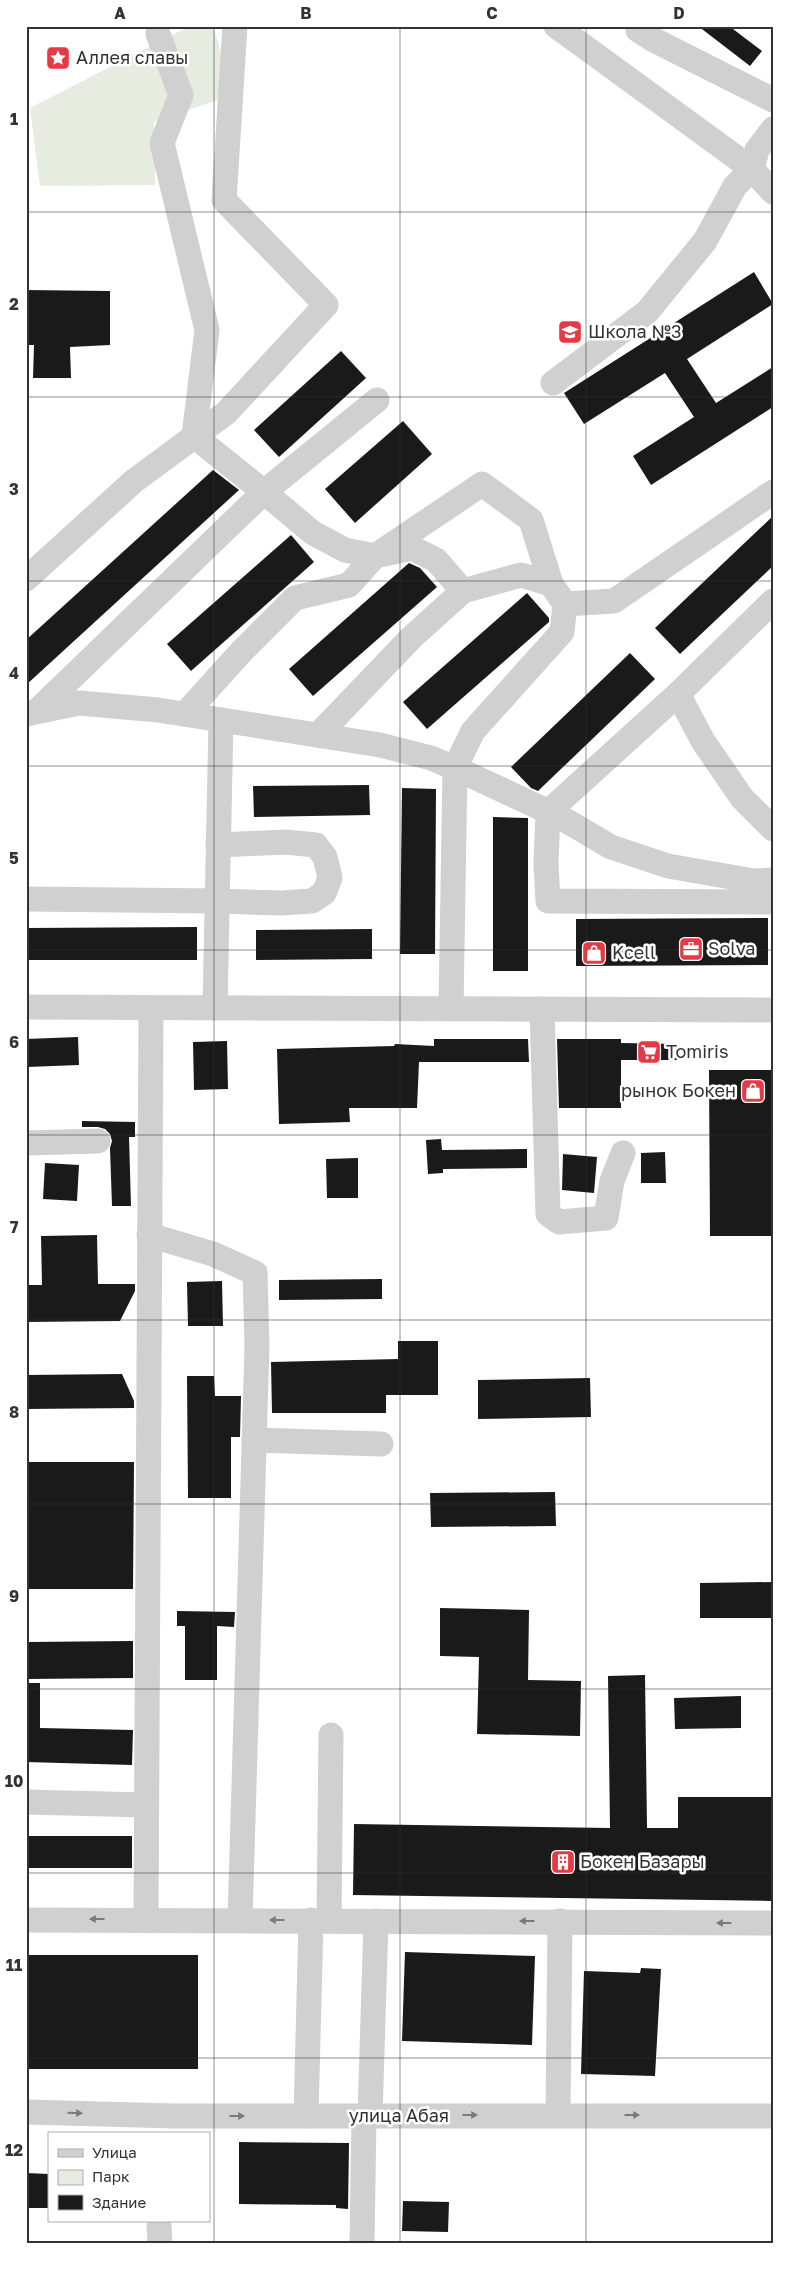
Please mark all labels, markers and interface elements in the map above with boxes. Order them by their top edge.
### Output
text: A [114,3,126,23]
text: B [300,3,312,23]
text: C [486,3,498,23]
text: D [673,3,685,23]
place icon: Аллея славы [45,45,71,71]
place label: Аллея славы [76,46,189,68]
text: 1 [10,109,18,129]
text: 2 [9,294,19,314]
school or university icon: Школа №3 [557,319,583,345]
place label: Школа №3 [588,320,682,342]
text: 3 [9,479,19,499]
text: 4 [9,663,19,683]
text: 5 [9,848,19,868]
office icon: Solva [678,936,704,962]
place label: Solva [708,937,755,959]
shop icon: Kcell [581,940,607,966]
place label: Kcell [612,941,656,963]
text: 6 [9,1032,19,1052]
supermarket icon: Tomiris [636,1039,662,1065]
place label: Tomiris [666,1040,728,1062]
shop icon: рынок Бокен [740,1078,766,1104]
place label: рынок Бокен [621,1079,736,1101]
text: 7 [10,1217,19,1237]
text: 8 [9,1402,19,1422]
text: 9 [9,1586,19,1606]
text: 10 [5,1771,23,1791]
building icon: Бокен Базары [550,1849,576,1875]
place label: Бокен Базары [580,1850,705,1872]
one-way arrow [89,1915,105,1923]
one-way arrow [268,1916,284,1924]
one-way arrow [518,1917,534,1925]
one-way arrow [716,1919,732,1927]
text: 11 [6,1955,22,1975]
street label: улица Абая [349,2104,449,2126]
one-way arrow [67,2109,83,2117]
one-way arrow [462,2111,478,2119]
one-way arrow [625,2111,641,2119]
one-way arrow [230,2112,246,2120]
legend [48,2132,210,2222]
text: 12 [5,2140,23,2160]
text: Улица [92,2143,137,2161]
text: Парк [92,2167,130,2185]
text: Здание [92,2193,146,2211]

